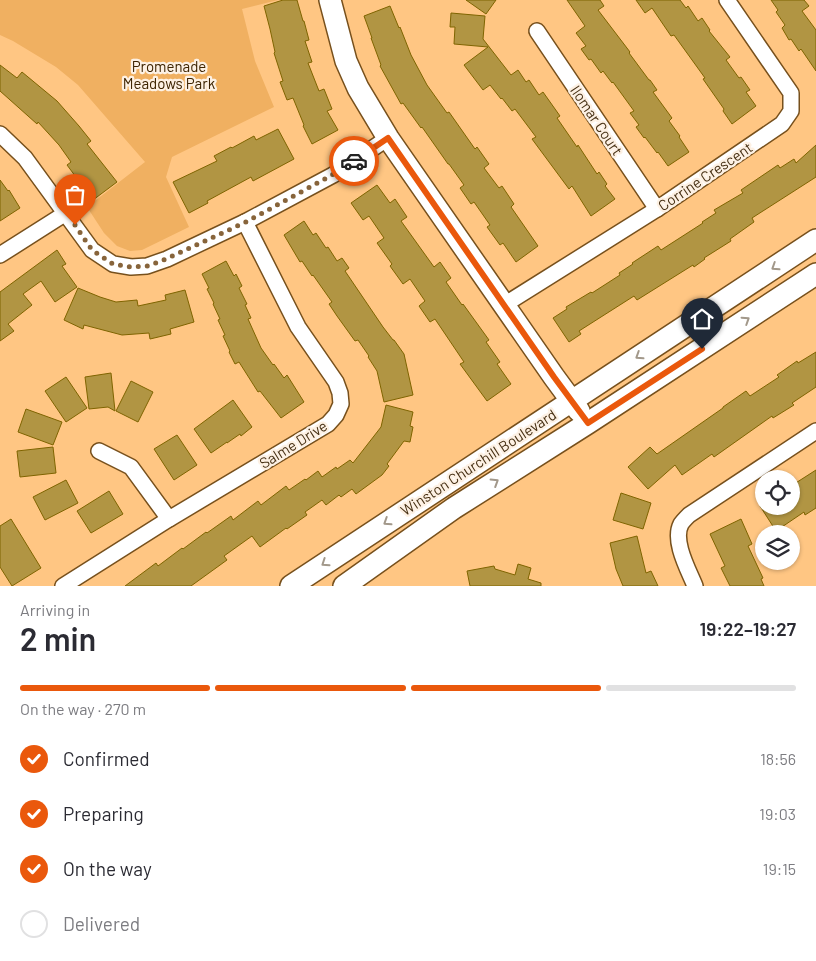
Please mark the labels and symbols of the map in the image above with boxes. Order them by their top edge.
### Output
park label: Promenade Meadows Park [123,57,216,92]
street label: Ilomar Court [567,82,627,158]
courier [329,136,379,186]
street label: Corrine Crescent [654,138,756,214]
pin [54,174,96,225]
one-way arrow [772,261,781,270]
pin [681,298,723,349]
one-way arrow [741,317,750,326]
one-way arrow [636,350,645,359]
street label: Winston Churchill Boulevard [397,405,559,519]
street label: Salme Drive [256,416,330,472]
one-way arrow [490,479,499,488]
one-way arrow [383,516,392,526]
one-way arrow [322,557,331,566]

